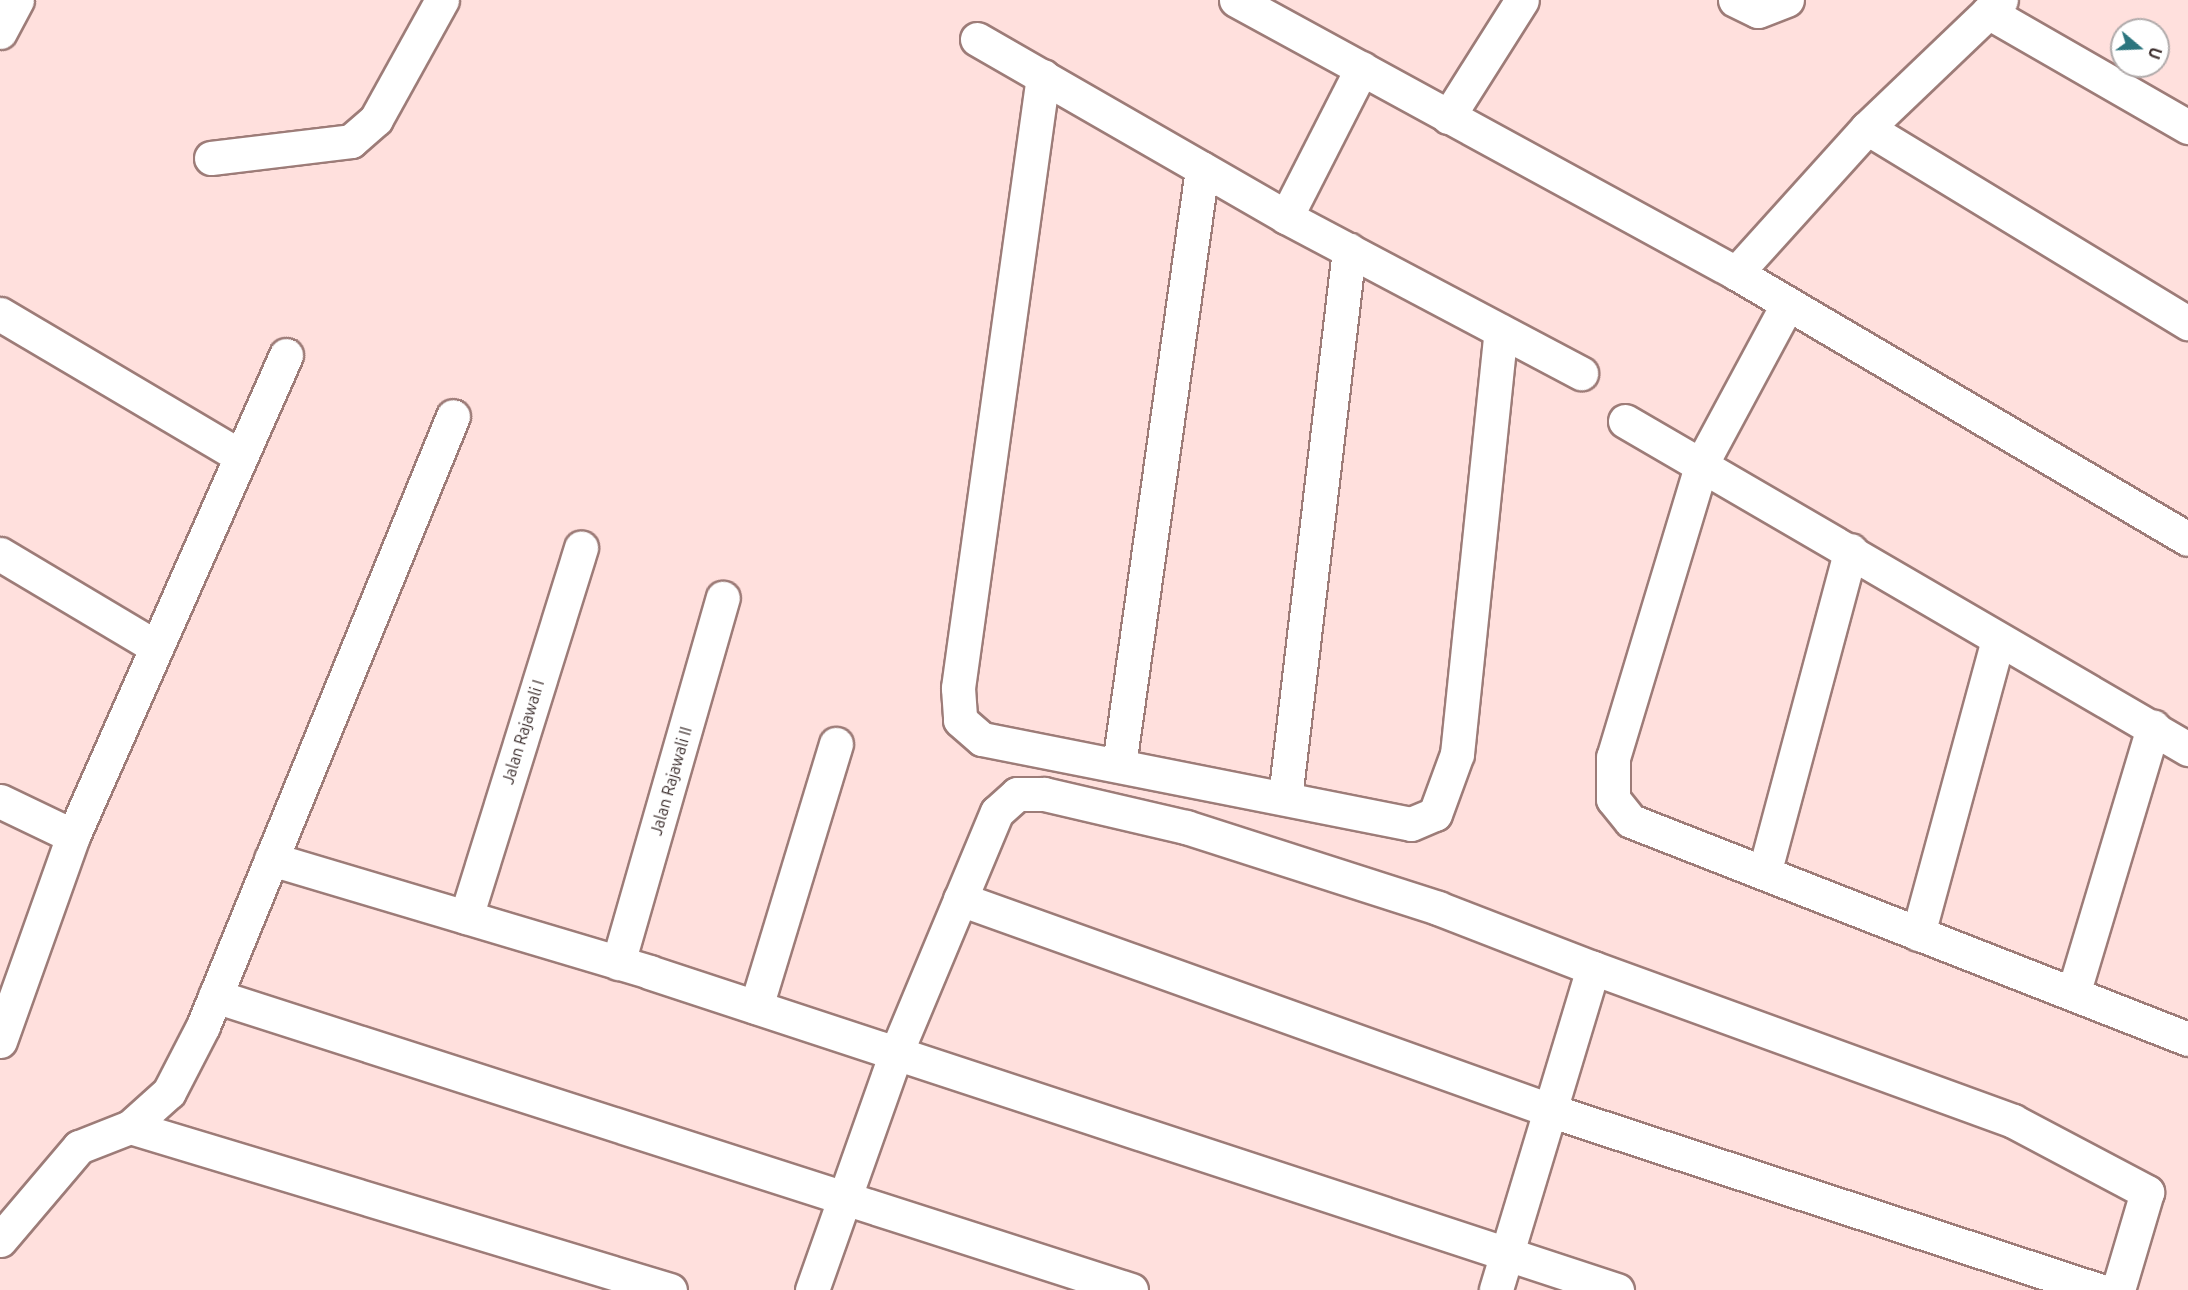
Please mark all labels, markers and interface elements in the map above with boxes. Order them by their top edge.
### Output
north arrow [2110,18,2170,78]
text: U [2145,45,2165,61]
street label: Jalan Rajawali I [498,678,548,786]
street label: Jalan Rajawali II [646,724,696,838]

